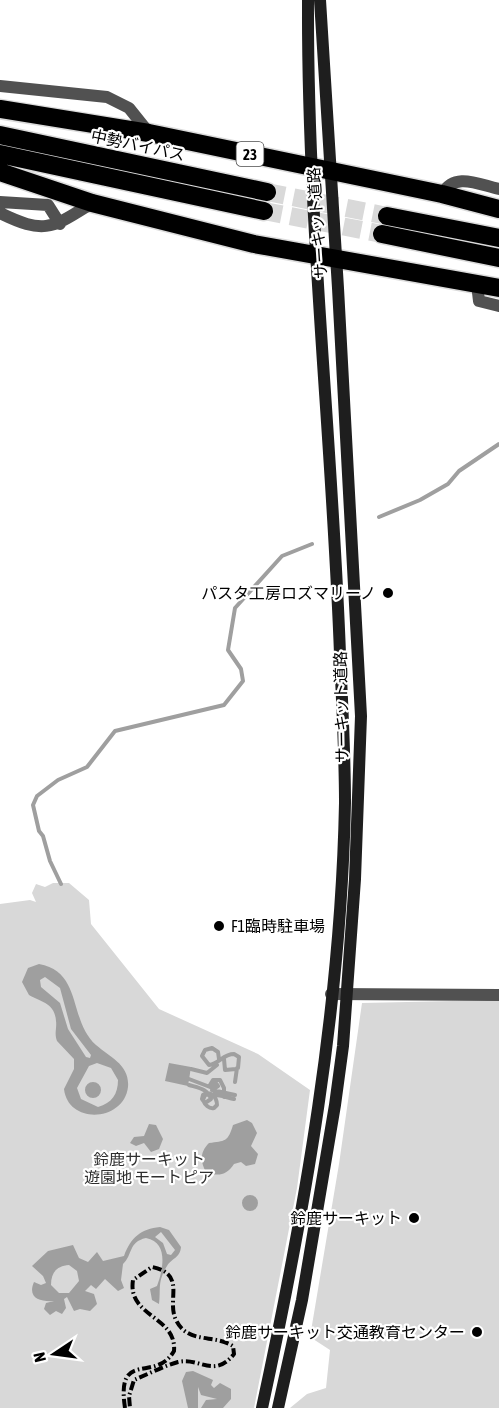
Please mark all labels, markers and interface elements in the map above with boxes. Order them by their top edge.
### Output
street label: 中勢バイパス [89,126,187,164]
road number: 23 [236,142,264,166]
street label: サーキット道路 [304,167,330,279]
place label: パスタ工房ロズマリーノ [201,584,376,602]
marker: パスタ工房ロズマリーノ [381,586,395,600]
street label: サーキット道路 [331,651,351,763]
place label: F1臨時駐車場 [231,917,325,935]
marker: F1臨時駐車場 [212,919,226,933]
park label: 鈴鹿サーキット 遊園地 モートピア [84,1150,214,1186]
place label: 鈴鹿サーキット [290,1209,402,1227]
marker: 鈴鹿サーキット [407,1211,421,1225]
place label: 鈴鹿サーキット交通教育センター [225,1323,465,1341]
north arrow [24,1324,84,1384]
marker: 鈴鹿サーキット交通教育センター [470,1325,484,1339]
text: N [30,1351,49,1364]

